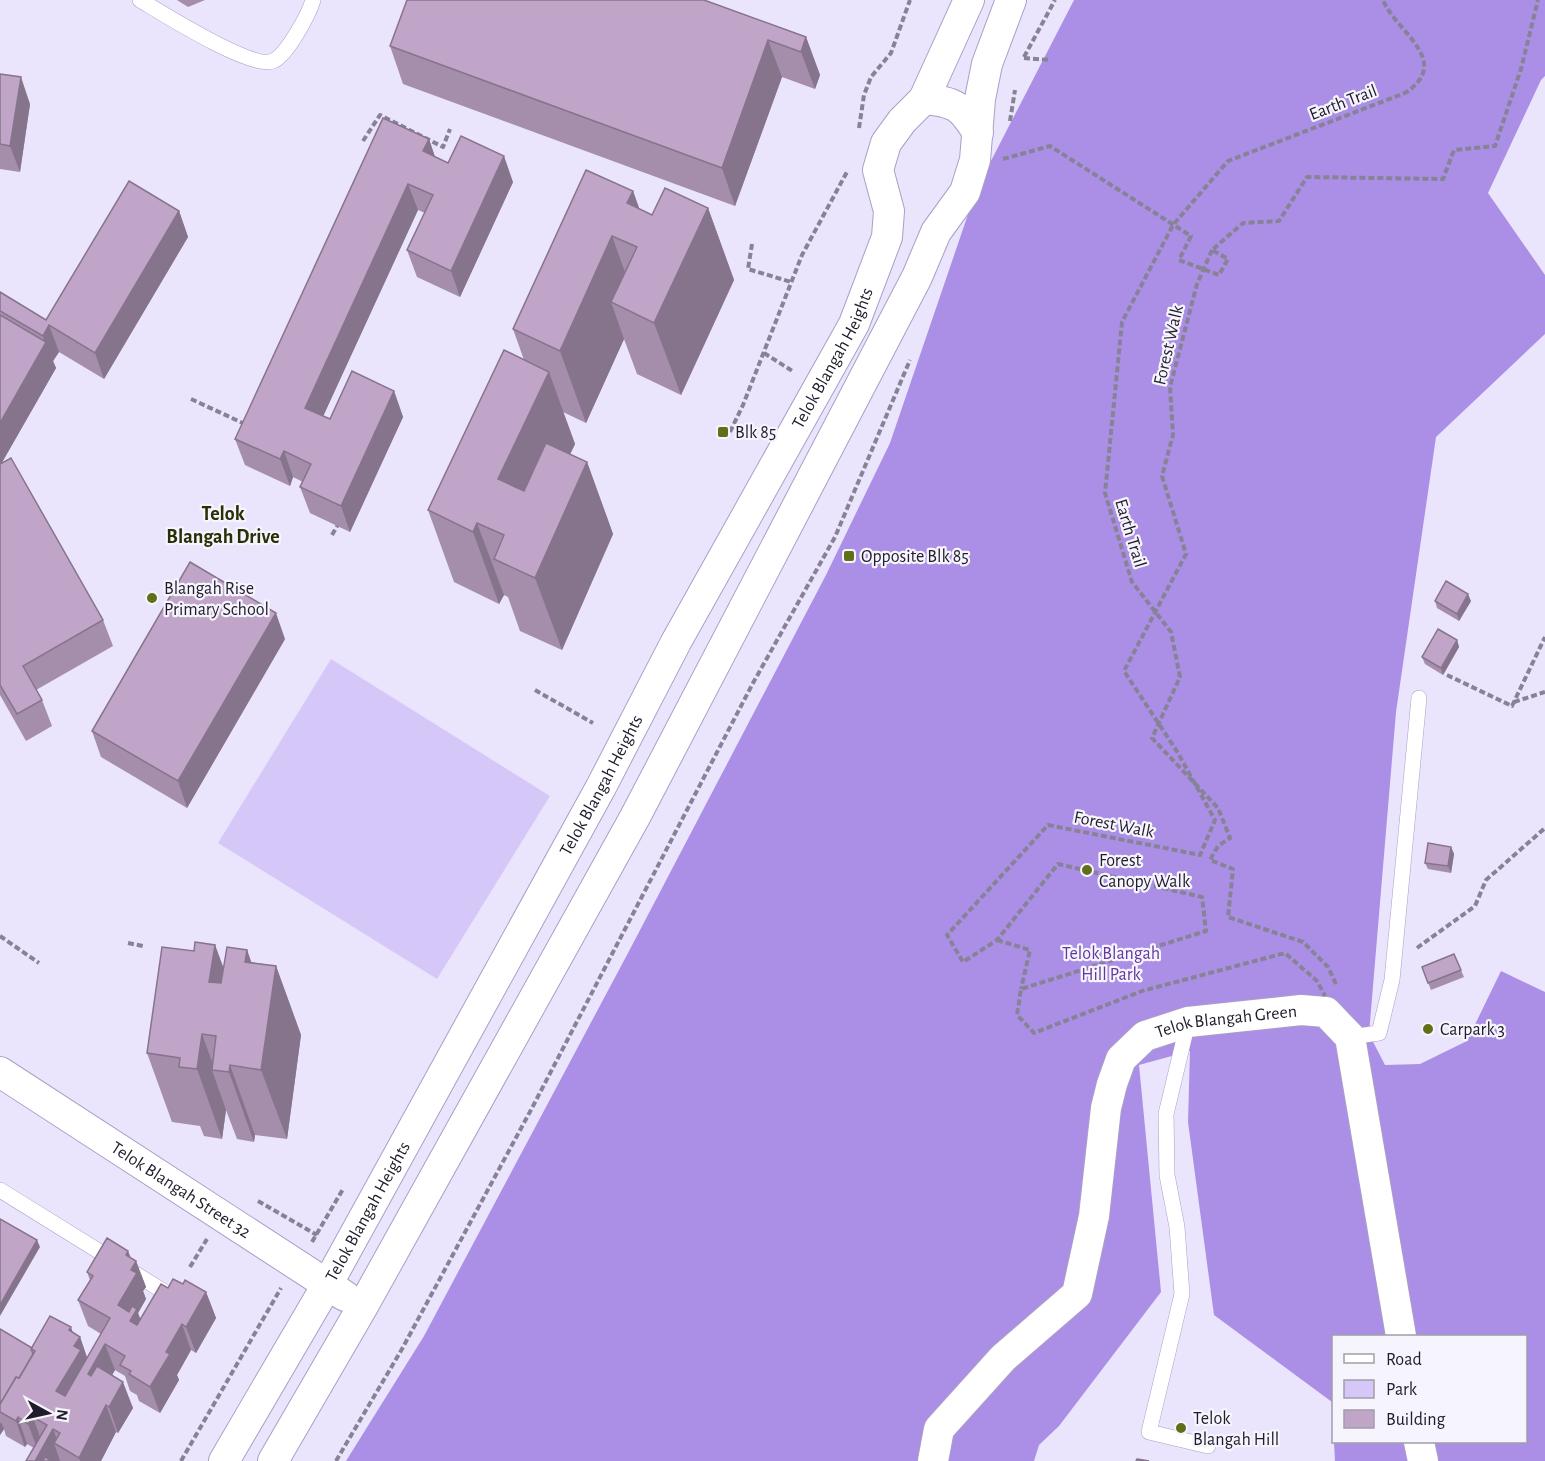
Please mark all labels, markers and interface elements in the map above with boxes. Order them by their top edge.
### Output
street label: Earth Trail [1307,82,1380,124]
street label: Telok Blangah Heights [789,285,877,432]
street label: Forest Walk [1151,303,1187,387]
place label: Blk 85 [735,424,776,442]
marker: Blk 85 [716,425,730,439]
street label: Earth Trail [1111,497,1149,570]
district label: Telok Blangah Drive [166,504,280,547]
place label: Opposite Blk 85 [861,548,969,566]
marker: Opposite Blk 85 [842,549,856,563]
place label: Blangah Rise Primary School [164,580,269,619]
marker: Blangah Rise Primary School [145,591,159,605]
street label: Telok Blangah Heights [557,712,647,859]
street label: Forest Walk [1072,808,1156,842]
place label: Forest Canopy Walk [1099,852,1191,891]
marker: Forest Canopy Walk [1080,863,1094,877]
park label: Telok Blangah Hill Park [1062,945,1160,984]
street label: Telok Blangah Green [1153,1002,1298,1042]
place label: Carpark 3 [1440,1021,1505,1039]
marker: Carpark 3 [1421,1022,1435,1036]
street label: Telok Blangah Street 32 [108,1139,254,1242]
street label: Telok Blangah Heights [323,1139,414,1285]
legend [1332,1335,1527,1443]
text: Road [1386,1351,1422,1369]
text: Park [1386,1381,1418,1399]
north arrow [18,1383,78,1443]
text: N [53,1408,71,1422]
place label: Telok Blangah Hill [1193,1410,1279,1449]
text: Building [1386,1411,1446,1429]
marker: Telok Blangah Hill [1174,1421,1188,1435]

